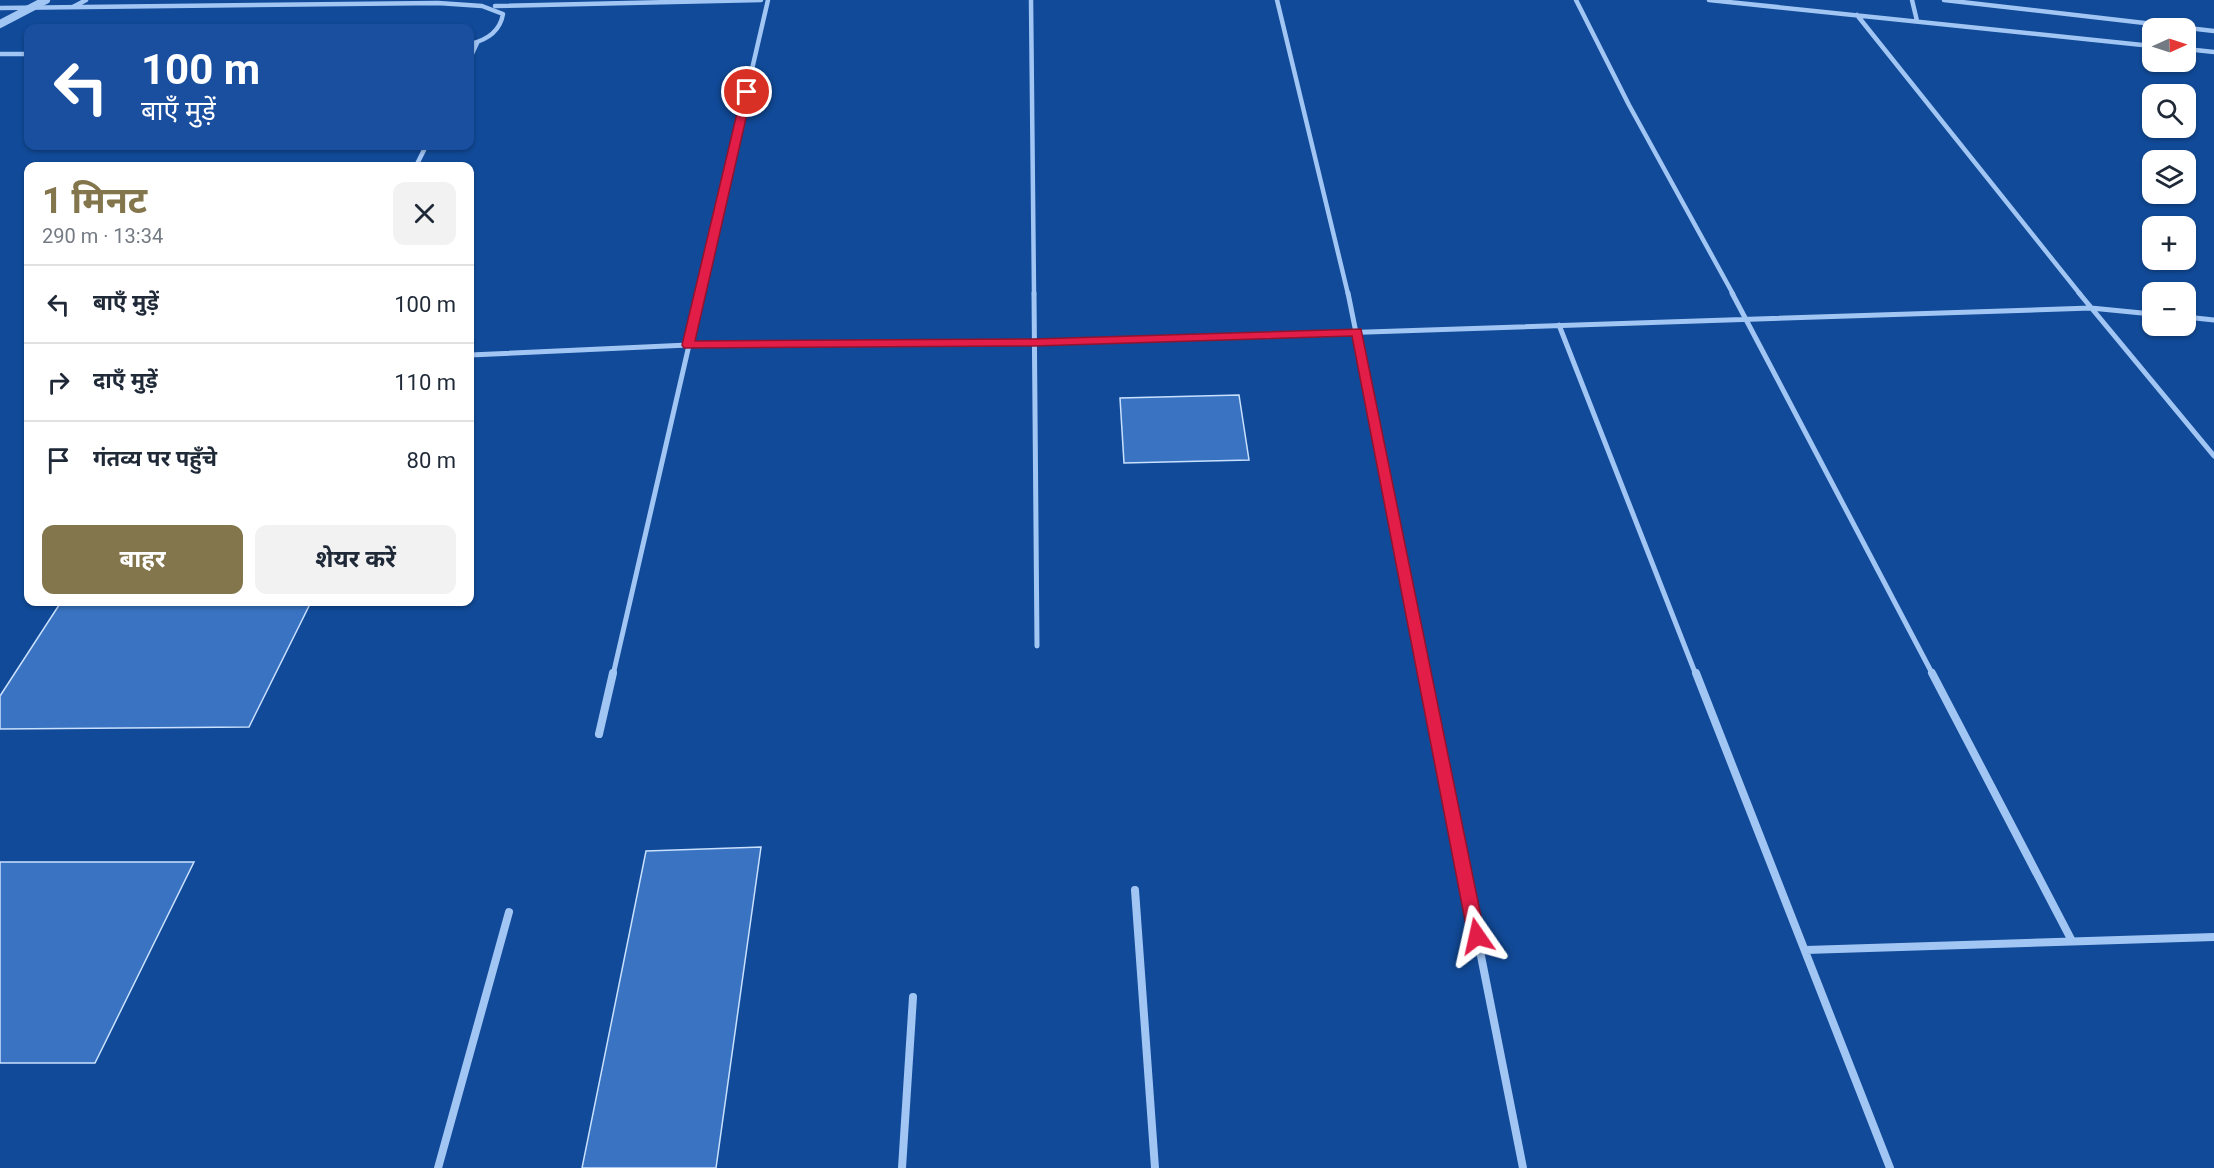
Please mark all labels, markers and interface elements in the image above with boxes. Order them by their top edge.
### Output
north arrow [2142,18,2196,72]
map controls [2142,18,2196,336]
text: 100 m [141,45,260,94]
icon: left [42,48,120,126]
pin [721,66,772,117]
icon: arrive [730,75,763,108]
button: search [2142,84,2196,138]
text: बाएँ मुड़ें [141,95,216,127]
button: layers [2142,150,2196,204]
text: 1 मिनट [42,180,147,222]
button: close [393,182,456,245]
button: + [2142,216,2196,270]
text: 290 m · 13:34 [42,224,163,248]
button: − [2142,282,2196,336]
icon: left [42,288,75,321]
text: बाएँ मुड़ें [93,290,159,315]
text: 100 m [394,292,456,317]
icon: right [42,366,75,399]
text: दाएँ मुड़ें [93,368,158,393]
text: 110 m [394,370,456,395]
icon: arrive [42,444,75,477]
text: गंतव्य पर पहुँचे [93,446,217,471]
text: 80 m [407,448,456,473]
button: बाहर [42,525,243,594]
button: शेयर करें [255,525,456,594]
position arrow [1445,904,1509,968]

